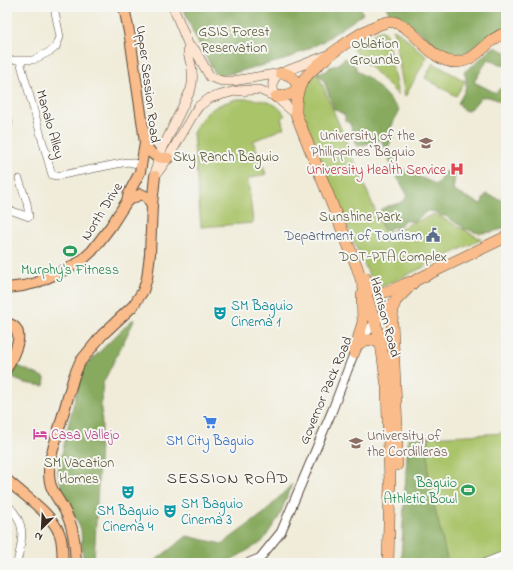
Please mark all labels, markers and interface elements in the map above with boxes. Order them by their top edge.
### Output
park label: GSIS Forest Reservation [198,22,270,59]
street label: Upper Session Road [130,24,165,144]
park label: Oblation Grounds [350,34,400,71]
street label: Manalo Alley [29,87,69,162]
place label: University of the Philippines Baguio [311,126,416,164]
school or university icon: University of the Philippines Baguio [418,135,434,151]
park label: Sky Ranch Baguio [173,147,279,169]
place label: University Health Service [306,160,447,182]
hospital icon: University Health Service [449,161,465,177]
street label: North Drive [76,178,129,245]
park label: Sunshine Park [319,207,402,228]
place label: Department of Tourism [283,226,422,247]
public building icon: Department of Tourism [425,227,441,243]
sports icon: Murphy's Fitness [62,243,78,259]
park label: DOT-PTA Complex [338,247,447,268]
place label: Murphy's Fitness [21,260,119,282]
street label: Harrison Road [364,275,405,360]
place label: SM Baguio Cinema 1 [231,296,293,333]
theatre icon: SM Baguio Cinema 1 [212,305,228,321]
street label: Governor Pack Road [294,333,359,448]
supermarket icon: SM City Baguio [202,414,218,430]
place label: Casa Vallejo [51,425,120,446]
hotel icon: Casa Vallejo [32,426,48,442]
place label: University of the Cordilleras [367,426,448,463]
place label: SM City Baguio [166,431,254,453]
school or university icon: University of the Cordilleras [348,435,364,451]
park label: SM Vacation Homes [44,453,114,490]
district label: SESSION ROAD [167,467,289,491]
place label: Baguio Athletic Bowl [384,473,457,510]
sports icon: Baguio Athletic Bowl [460,482,476,498]
theatre icon: SM Baguio Cinema 4 [120,484,136,500]
place label: SM Baguio Cinema 3 [181,494,243,531]
place label: SM Baguio Cinema 4 [97,501,159,538]
theatre icon: SM Baguio Cinema 3 [162,503,178,519]
north arrow [22,508,62,548]
text: N [32,527,45,545]

